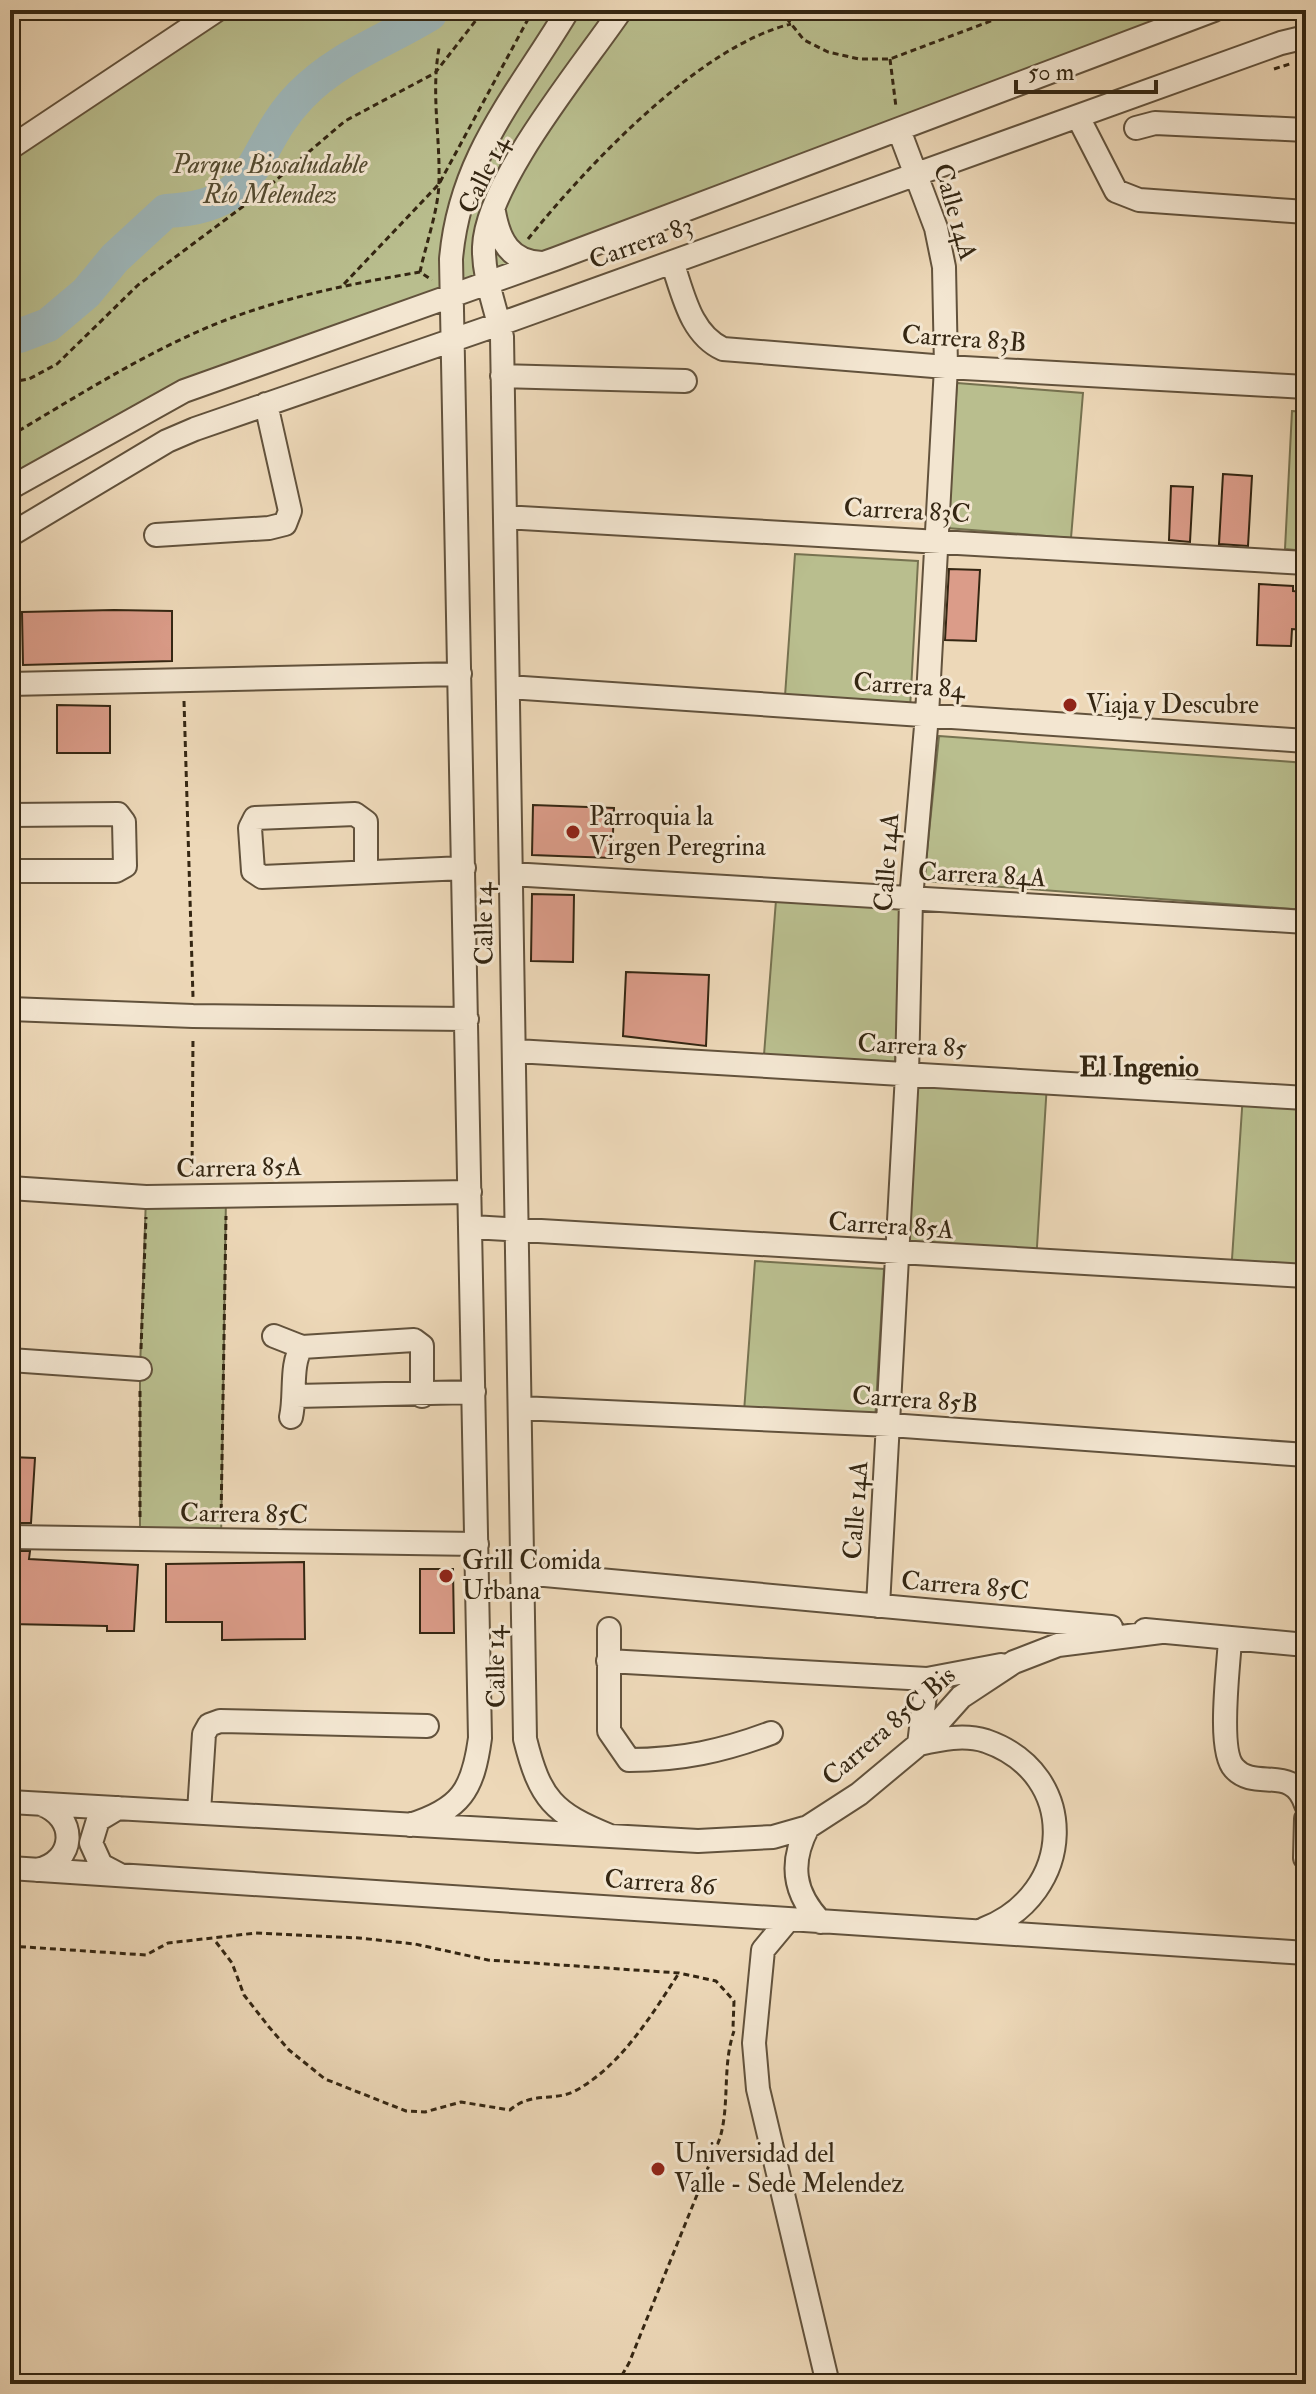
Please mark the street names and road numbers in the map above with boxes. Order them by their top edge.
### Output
street label: Calle 14 [452,130,517,219]
street label: Calle 14A [926,160,984,264]
street label: Carrera 83 [585,210,697,276]
street label: Carrera 83B [901,319,1027,359]
street label: Carrera 83C [843,492,971,530]
street label: Carrera 84 [852,666,967,706]
street label: Calle 14A [868,811,906,912]
street label: Carrera 84A [917,856,1047,894]
street label: Calle 14 [467,882,501,966]
street label: Carrera 85 [857,1027,968,1065]
street label: Carrera 85A [176,1151,303,1185]
street label: Carrera 85A [827,1206,955,1246]
street label: Carrera 85B [851,1380,979,1420]
street label: Calle 14A [837,1459,875,1560]
street label: Carrera 85C [180,1497,308,1531]
street label: Carrera 85C [900,1564,1030,1608]
street label: Calle 14 [479,1625,513,1709]
street label: Carrera 85C Bis [816,1659,962,1793]
street label: Carrera 86 [604,1863,718,1903]

